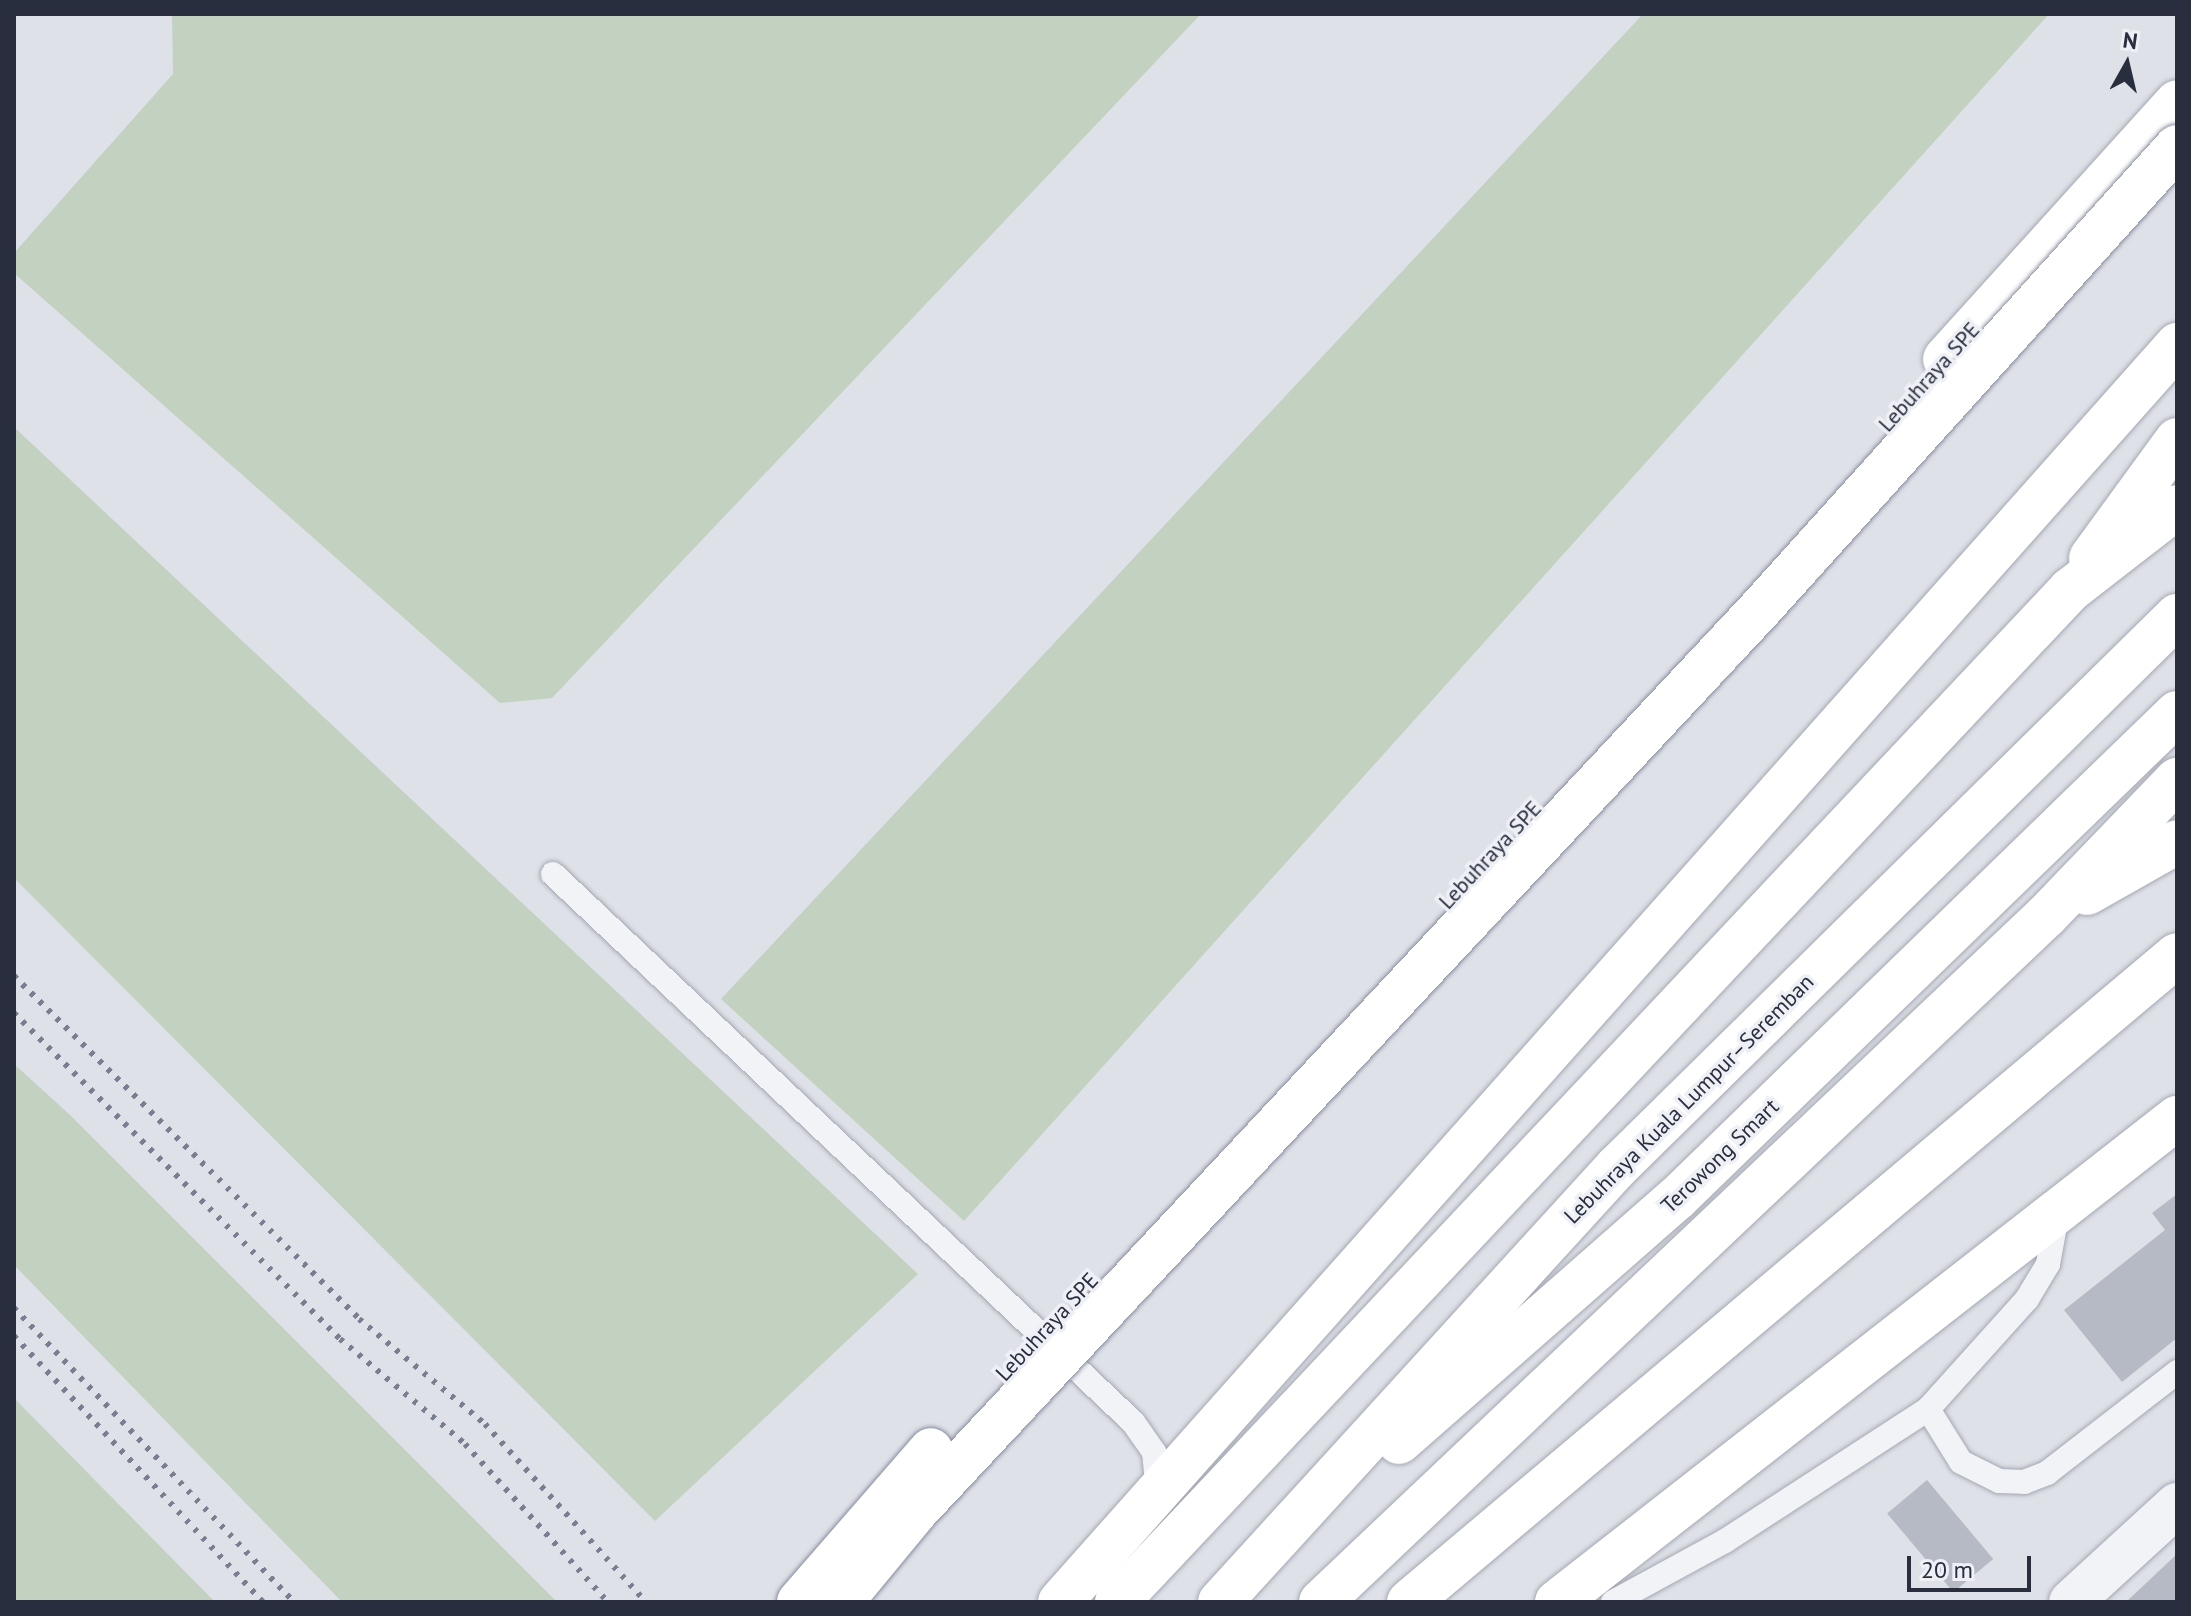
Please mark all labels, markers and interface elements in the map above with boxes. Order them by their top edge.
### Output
north arrow [2087,24,2167,104]
text: N [2121,25,2139,55]
street label: Lebuhraya SPE [1873,317,1985,437]
street label: Lebuhraya SPE [1433,795,1547,915]
street label: Lebuhraya Kuala Lumpur–Seremban [1559,969,1819,1229]
street label: Terowong Smart [1656,1093,1784,1219]
street label: Lebuhraya SPE [990,1267,1104,1387]
scale bar [1911,1540,2035,1590]
text: 20 m [1921,1554,1973,1585]

